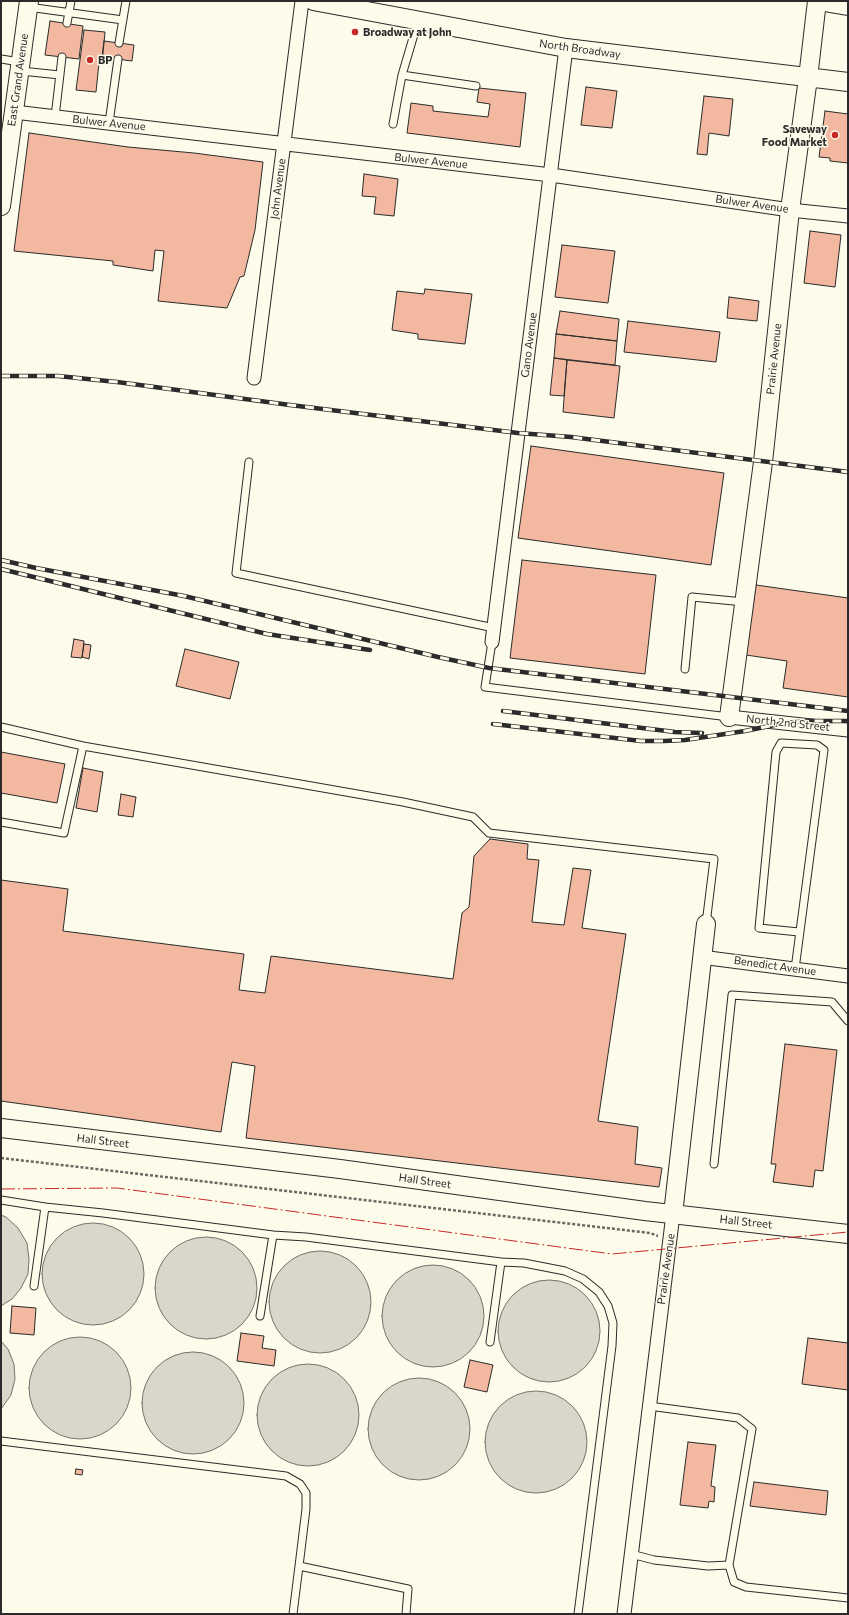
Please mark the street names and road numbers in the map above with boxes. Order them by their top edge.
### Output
street label: East Grand Avenue [5,33,31,127]
street label: North Broadway [538,37,622,61]
street label: Bulwer Avenue [72,113,146,133]
street label: Bulwer Avenue [394,151,468,171]
street label: John Avenue [268,158,288,220]
street label: Bulwer Avenue [715,192,789,216]
street label: Gano Avenue [518,312,540,378]
street label: Prairie Avenue [764,323,784,395]
street label: North 2nd Street [745,712,831,734]
street label: Benedict Avenue [733,954,817,978]
street label: Hall Street [76,1131,130,1151]
street label: Hall Street [398,1171,452,1191]
street label: Hall Street [719,1213,773,1231]
street label: Prairie Avenue [654,1233,678,1305]

